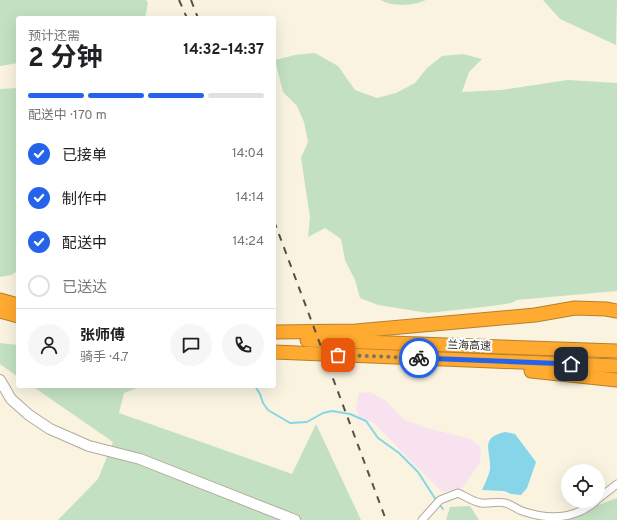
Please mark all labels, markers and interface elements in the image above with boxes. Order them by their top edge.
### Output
text: 预计还需 [28,29,80,45]
text: 14:32–14:37 [183,41,264,60]
text: 2 分钟 [28,43,102,76]
text: 配送中 · 170 m [28,108,107,124]
icon: check [28,143,50,165]
text: 14:04 [232,146,264,162]
text: 已接单 [62,147,107,166]
icon: check [28,187,50,209]
text: 14:14 [236,190,264,206]
text: 制作中 [62,191,107,210]
icon: check [28,231,50,253]
text: 14:24 [233,234,264,250]
text: 配送中 [62,235,107,254]
text: 已送达 [62,279,107,298]
button: person [28,324,70,366]
button: chat [170,324,212,366]
button: phone [222,324,264,366]
text: 张师傅 [80,327,125,346]
pin [321,338,355,372]
courier [399,338,439,378]
street label: 兰海高速 [447,338,491,354]
icon: bag [327,344,349,366]
icon: bike [408,347,430,369]
pin [554,347,588,381]
text: 骑手 · 4.7 [80,350,129,366]
icon: home [560,353,582,375]
map controls [561,464,605,508]
button: locate [561,464,605,508]

